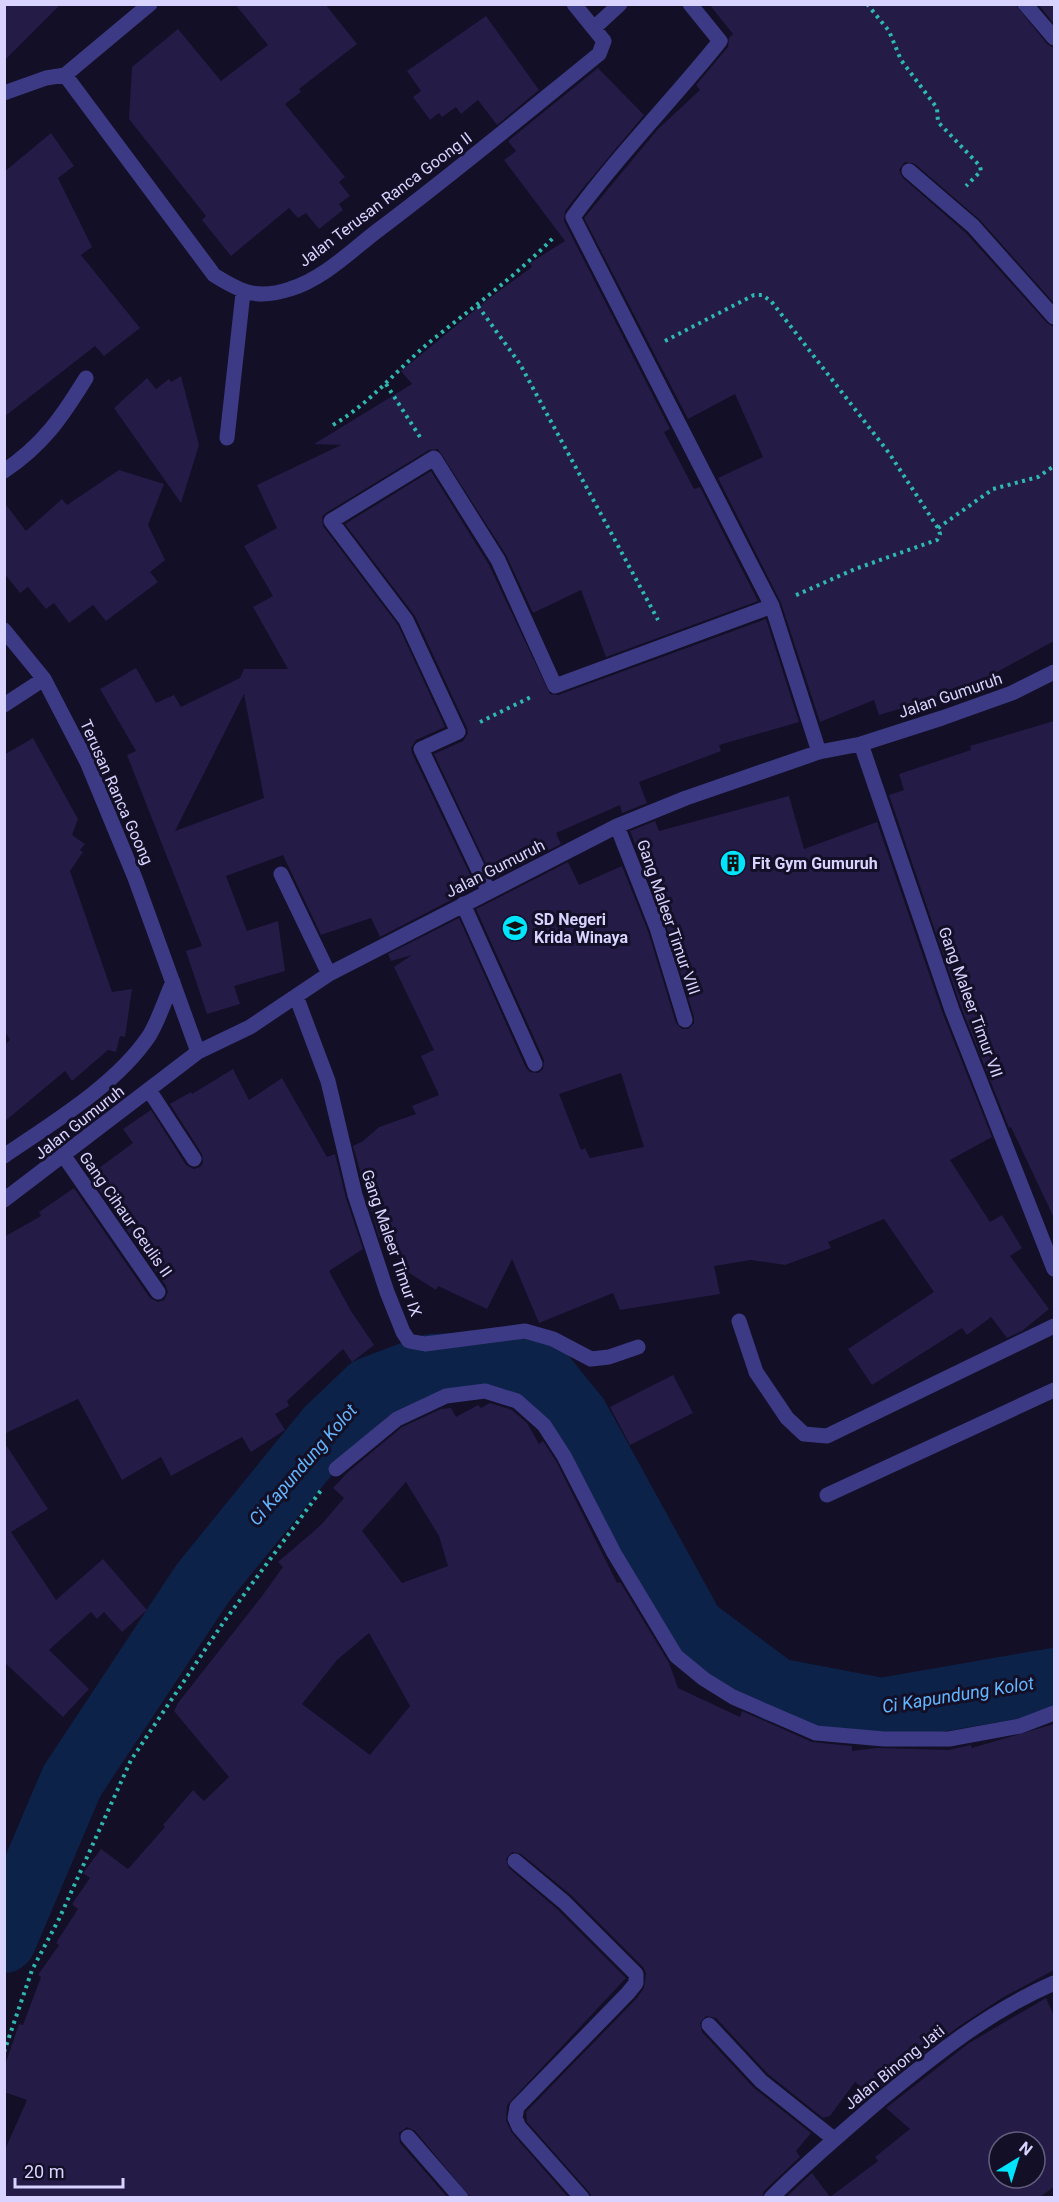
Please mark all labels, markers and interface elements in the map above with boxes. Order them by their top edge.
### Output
street label: Jalan Terusan Ranca Goong II [295,128,476,271]
street label: Jalan Gumuruh [896,669,1005,722]
street label: Terusan Ranca Goong [76,717,157,868]
street label: Jalan Gumuruh [443,835,548,902]
street label: Gang Maleer Timur VIII [633,837,704,997]
building icon: Fit Gym Gumuruh [718,848,748,878]
place label: Fit Gym Gumuruh [752,854,878,873]
place label: SD Negeri Krida Winaya [534,910,628,947]
school or university icon: SD Negeri Krida Winaya [500,913,530,943]
street label: Gang Maleer Timur VII [934,924,1007,1080]
street label: Jalan Gumuruh [31,1081,128,1163]
street label: Gang Cihaur Geulis II [75,1148,176,1280]
street label: Gang Maleer Timur IX [357,1167,426,1319]
water label: Ci Kapundung Kolot [244,1400,361,1529]
water label: Ci Kapundung Kolot [880,1672,1036,1717]
street label: Jalan Binong Jati [840,2021,948,2114]
north arrow [987,2130,1047,2190]
text: N [1016,2138,1036,2160]
scale bar [15,2151,123,2189]
text: 20 m [24,2161,64,2182]

